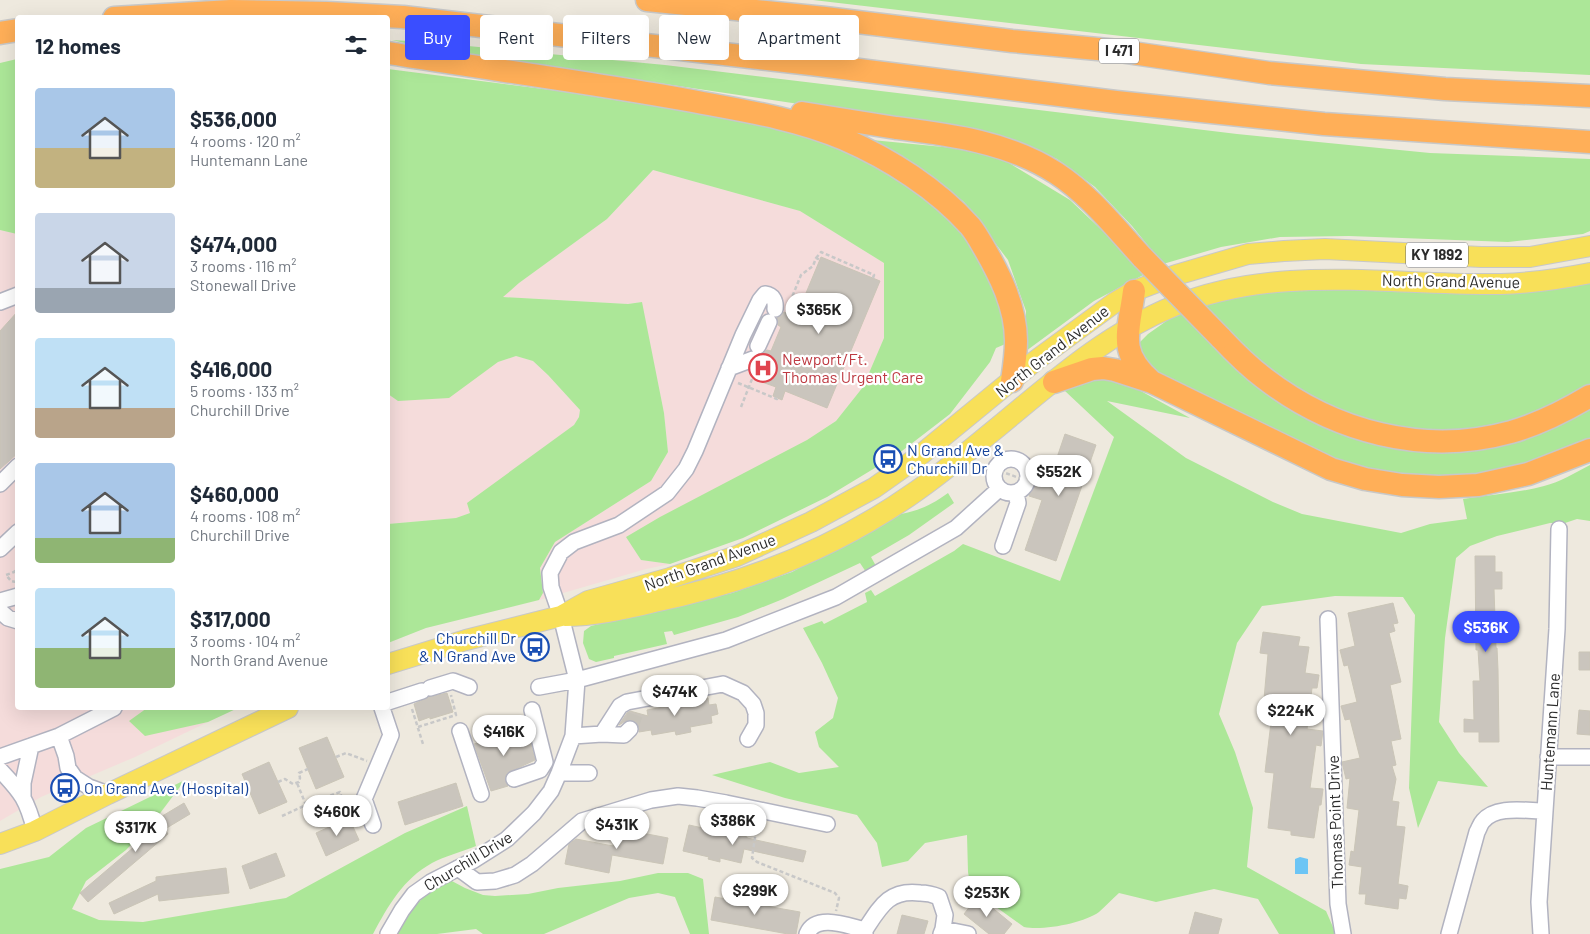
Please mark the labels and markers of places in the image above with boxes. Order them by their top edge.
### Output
pin: $365K [784,292,854,335]
place label: Newport/Ft. Thomas Urgent Care [782,349,923,386]
hospital icon: Newport/Ft. Thomas Urgent Care [748,353,778,383]
place label: N Grand Ave & Churchill Dr [907,440,1004,477]
bus stop icon: N Grand Ave & Churchill Dr [873,444,903,474]
pin: $552K [1024,454,1094,497]
pin: $536K [1451,610,1521,653]
place label: Churchill Dr & N Grand Ave [419,628,516,665]
bus stop icon: Churchill Dr & N Grand Ave [520,632,550,662]
pin: $474K [640,674,710,717]
pin: $224K [1256,694,1326,736]
pin: $416K [469,714,539,757]
bus stop icon: On Grand Ave. (Hospital) [50,773,80,803]
place label: On Grand Ave. (Hospital) [84,778,249,797]
pin: $460K [302,794,372,837]
pin: $386K [698,804,768,846]
pin: $431K [582,808,652,850]
pin: $317K [101,810,171,853]
pin: $299K [720,874,790,916]
pin: $253K [952,876,1022,918]

